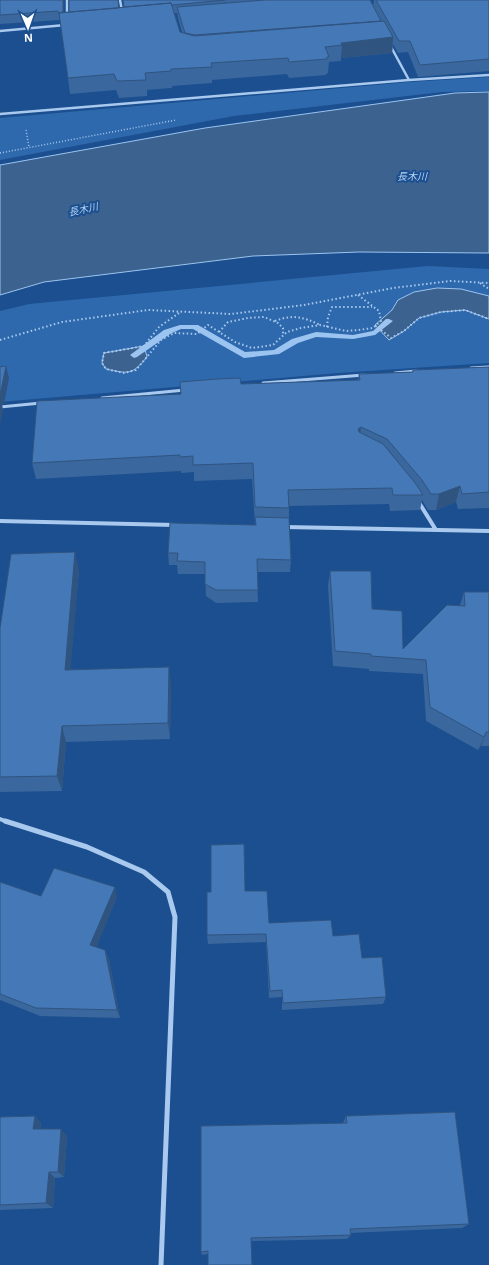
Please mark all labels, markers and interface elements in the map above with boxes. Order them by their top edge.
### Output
north arrow [8,8,48,48]
text: N [24,31,33,46]
water label: 長木川 [397,169,428,183]
water label: 長木川 [67,199,100,219]

